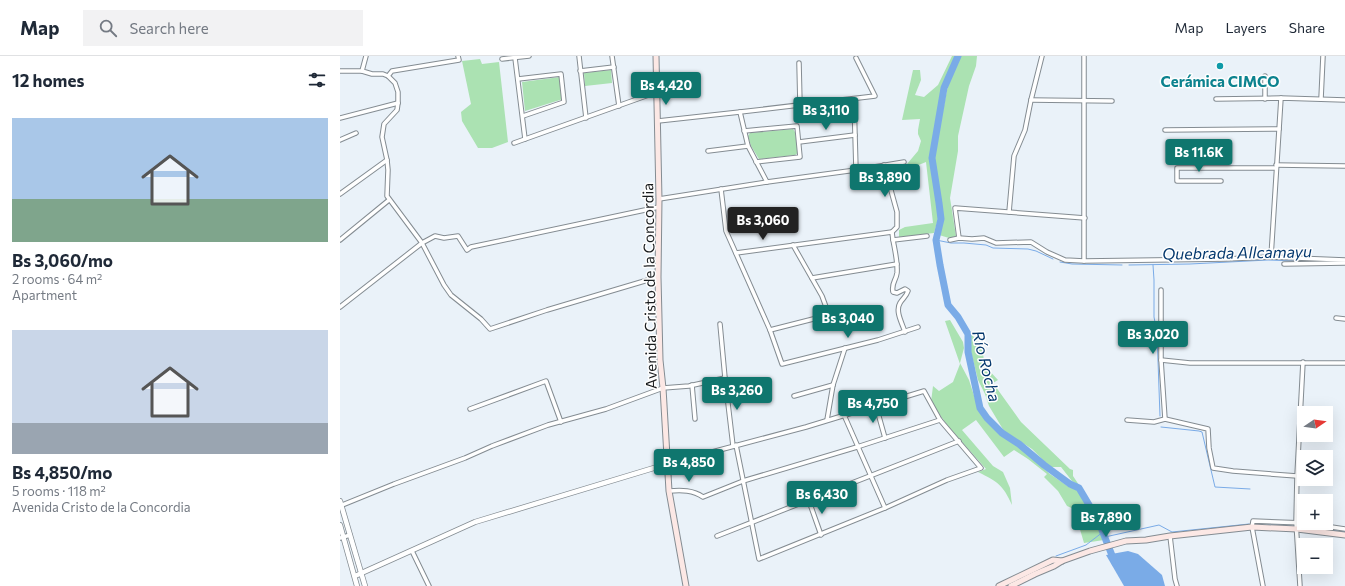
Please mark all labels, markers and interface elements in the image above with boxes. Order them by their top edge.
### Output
search box [83,10,363,46]
text: Map [20,16,59,39]
icon: search [97,17,119,39]
text: Search here [129,19,209,37]
text: Map [1175,19,1203,36]
text: Layers [1225,19,1267,36]
text: Share [1289,19,1325,36]
marker: Cerámica CIMCO [1215,61,1225,71]
icon: filters [306,69,328,91]
text: 12 homes [12,70,84,91]
pin: Bs 4,420 [625,72,707,106]
place label: Cerámica CIMCO [1161,72,1279,90]
text: Bs 4,420 [640,77,692,93]
pin: Bs 3,110 [785,97,867,131]
text: Bs 3,110 [802,102,850,118]
pin: Bs 11.6K [1158,139,1240,173]
icon: home [134,144,206,216]
text: Bs 11.6K [1174,144,1224,160]
pin: Bs 3,890 [844,164,926,198]
text: Bs 3,890 [859,169,911,185]
street label: Avenida Cristo de la Concordia [638,183,660,389]
pin: Bs 3,060 [722,207,804,241]
text: Bs 3,060 [737,212,789,228]
water label: Quebrada Allcamayu [1162,241,1312,263]
text: Bs 3,060/mo [12,250,113,271]
text: 2 rooms · 64 m² [12,271,102,287]
text: Apartment [12,287,77,303]
pin: Bs 3,040 [807,305,889,339]
text: Bs 3,040 [822,310,874,326]
pin: Bs 3,020 [1112,321,1194,355]
text: Bs 3,020 [1127,326,1179,342]
water label: Río Rocha [969,328,1005,404]
icon: home [134,356,206,428]
pin: Bs 3,260 [696,377,778,411]
text: Bs 3,260 [711,382,763,398]
pin: Bs 4,750 [832,390,914,424]
text: Bs 4,750 [847,395,899,411]
north arrow [1297,406,1333,442]
map controls [1297,406,1333,574]
pin: Bs 4,850 [648,449,730,483]
button: layers [1297,450,1333,486]
text: Bs 4,850 [663,454,715,470]
text: Bs 4,850/mo [12,462,112,483]
pin: Bs 6,430 [781,481,863,515]
text: 5 rooms · 118 m² [12,483,106,499]
text: Bs 6,430 [796,486,848,502]
button: + [1297,494,1333,530]
text: Avenida Cristo de la Concordia [12,499,191,515]
pin: Bs 7,890 [1065,504,1147,538]
text: Bs 7,890 [1080,509,1132,525]
button: − [1297,538,1333,574]

